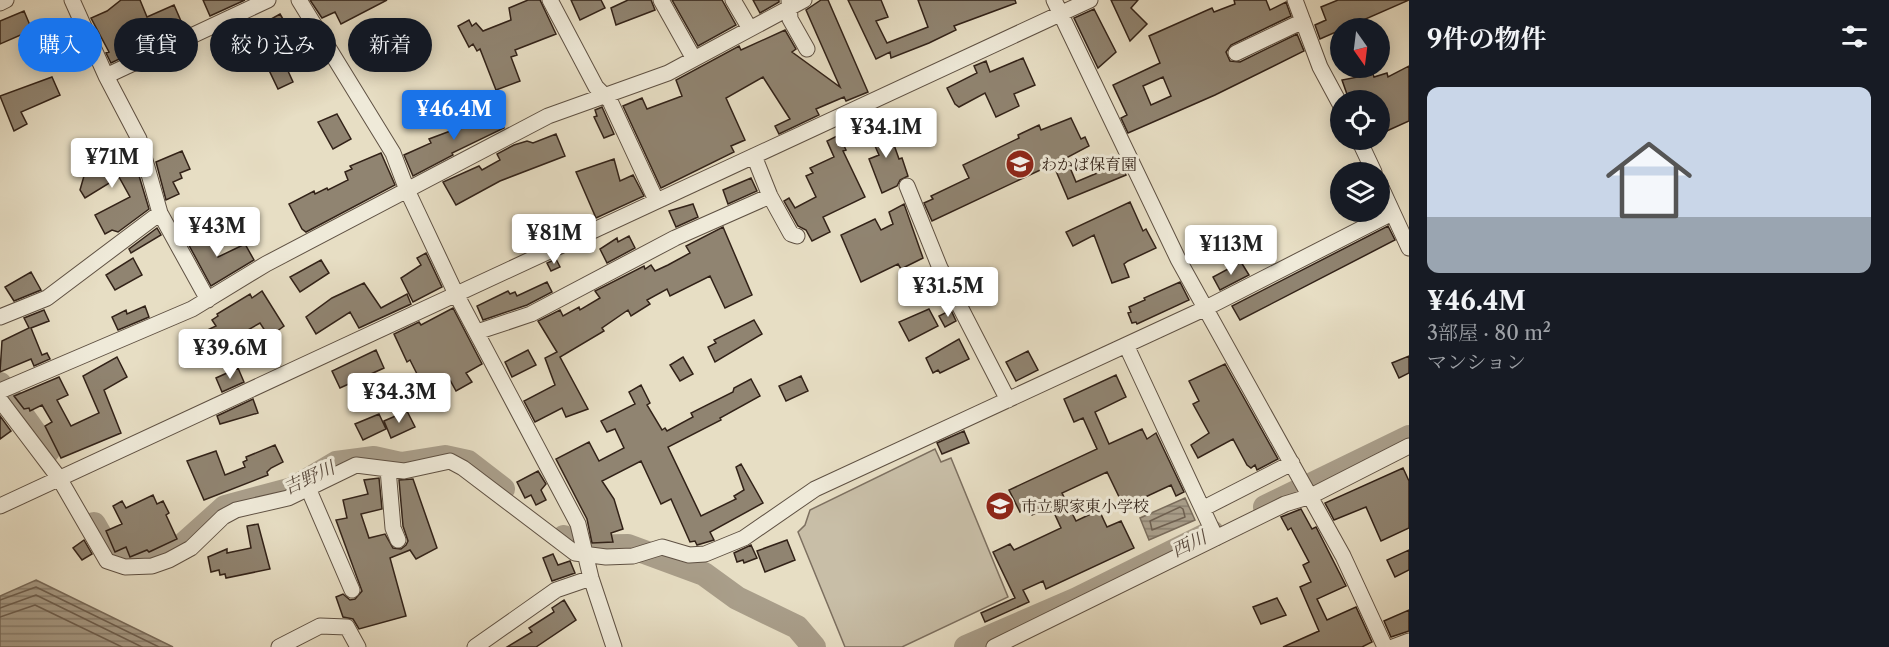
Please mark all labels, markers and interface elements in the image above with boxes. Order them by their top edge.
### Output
chip: 購入 [18,18,102,72]
chip: 賃貸 [114,18,198,72]
chip: 絞り込み [210,18,336,72]
chip: 新着 [348,18,432,72]
north arrow [1330,18,1390,78]
map controls [1330,18,1390,222]
icon: filters [1838,20,1871,53]
text: 9件の物件 [1427,23,1547,55]
pin: ¥46.4M [405,90,503,141]
button: locate [1330,90,1390,150]
text: ¥46.4M [416,97,492,121]
pin: ¥34.1M [837,108,935,159]
text: ¥34.1M [850,115,922,139]
icon: home [1595,126,1703,234]
pin: ¥71M [76,138,148,189]
text: ¥71M [85,145,139,169]
school or university icon: わかば保育園 [1004,148,1036,180]
place label: わかば保育園 [1041,154,1137,174]
button: layers [1330,162,1390,222]
pin: ¥43M [181,207,253,258]
text: ¥43M [188,214,246,238]
pin: ¥81M [518,214,590,265]
text: ¥81M [526,221,582,245]
pin: ¥113M [1189,225,1273,276]
text: ¥113M [1199,232,1263,256]
pin: ¥31.5M [899,267,997,318]
text: ¥31.5M [912,274,984,298]
text: ¥46.4M [1427,285,1526,317]
text: 3部屋 · 80 m² [1427,321,1551,345]
pin: ¥39.6M [181,329,279,380]
text: ¥39.6M [193,336,267,360]
text: マンション [1427,350,1526,374]
pin: ¥34.3M [350,373,448,424]
text: ¥34.3M [362,380,436,404]
water label: 吉野川 [280,456,340,499]
school or university icon: 市立駅家東小学校 [984,490,1016,522]
place label: 市立駅家東小学校 [1021,496,1149,516]
water label: 西川 [1168,525,1212,562]

